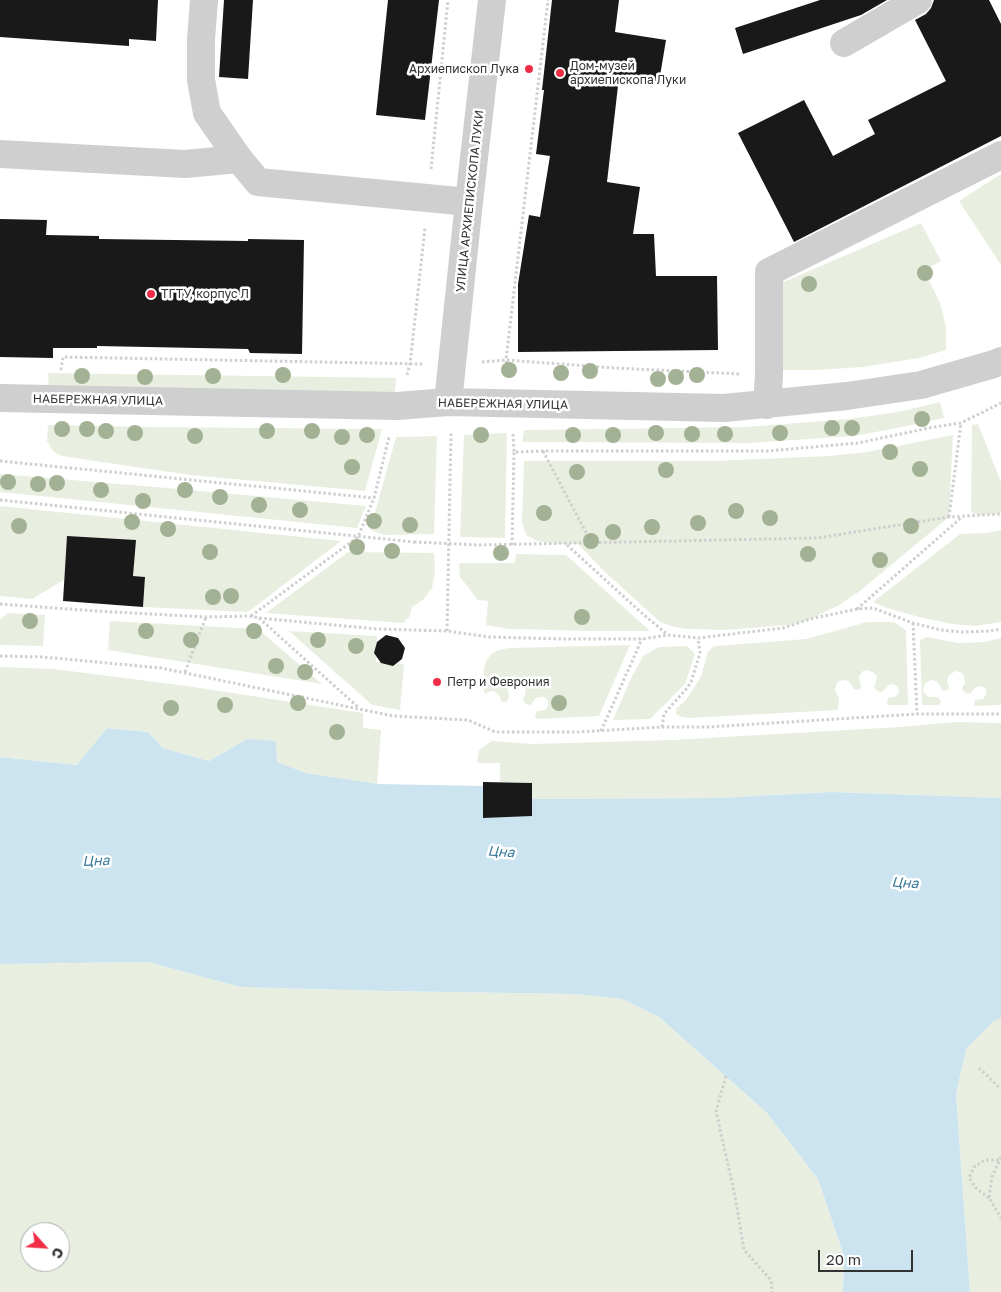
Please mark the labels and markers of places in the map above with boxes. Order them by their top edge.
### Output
place label: Дом-музей архиепископа Луки [570,59,686,87]
place label: Архиепископ Лука [409,62,519,76]
marker: Архиепископ Лука [523,63,535,75]
marker: Дом-музей архиепископа Луки [554,67,566,79]
place label: ТГТУ, корпус Л [161,287,249,301]
marker: ТГТУ, корпус Л [145,288,157,300]
place label: Петр и Феврония [447,675,550,689]
marker: Петр и Феврония [431,676,443,688]

